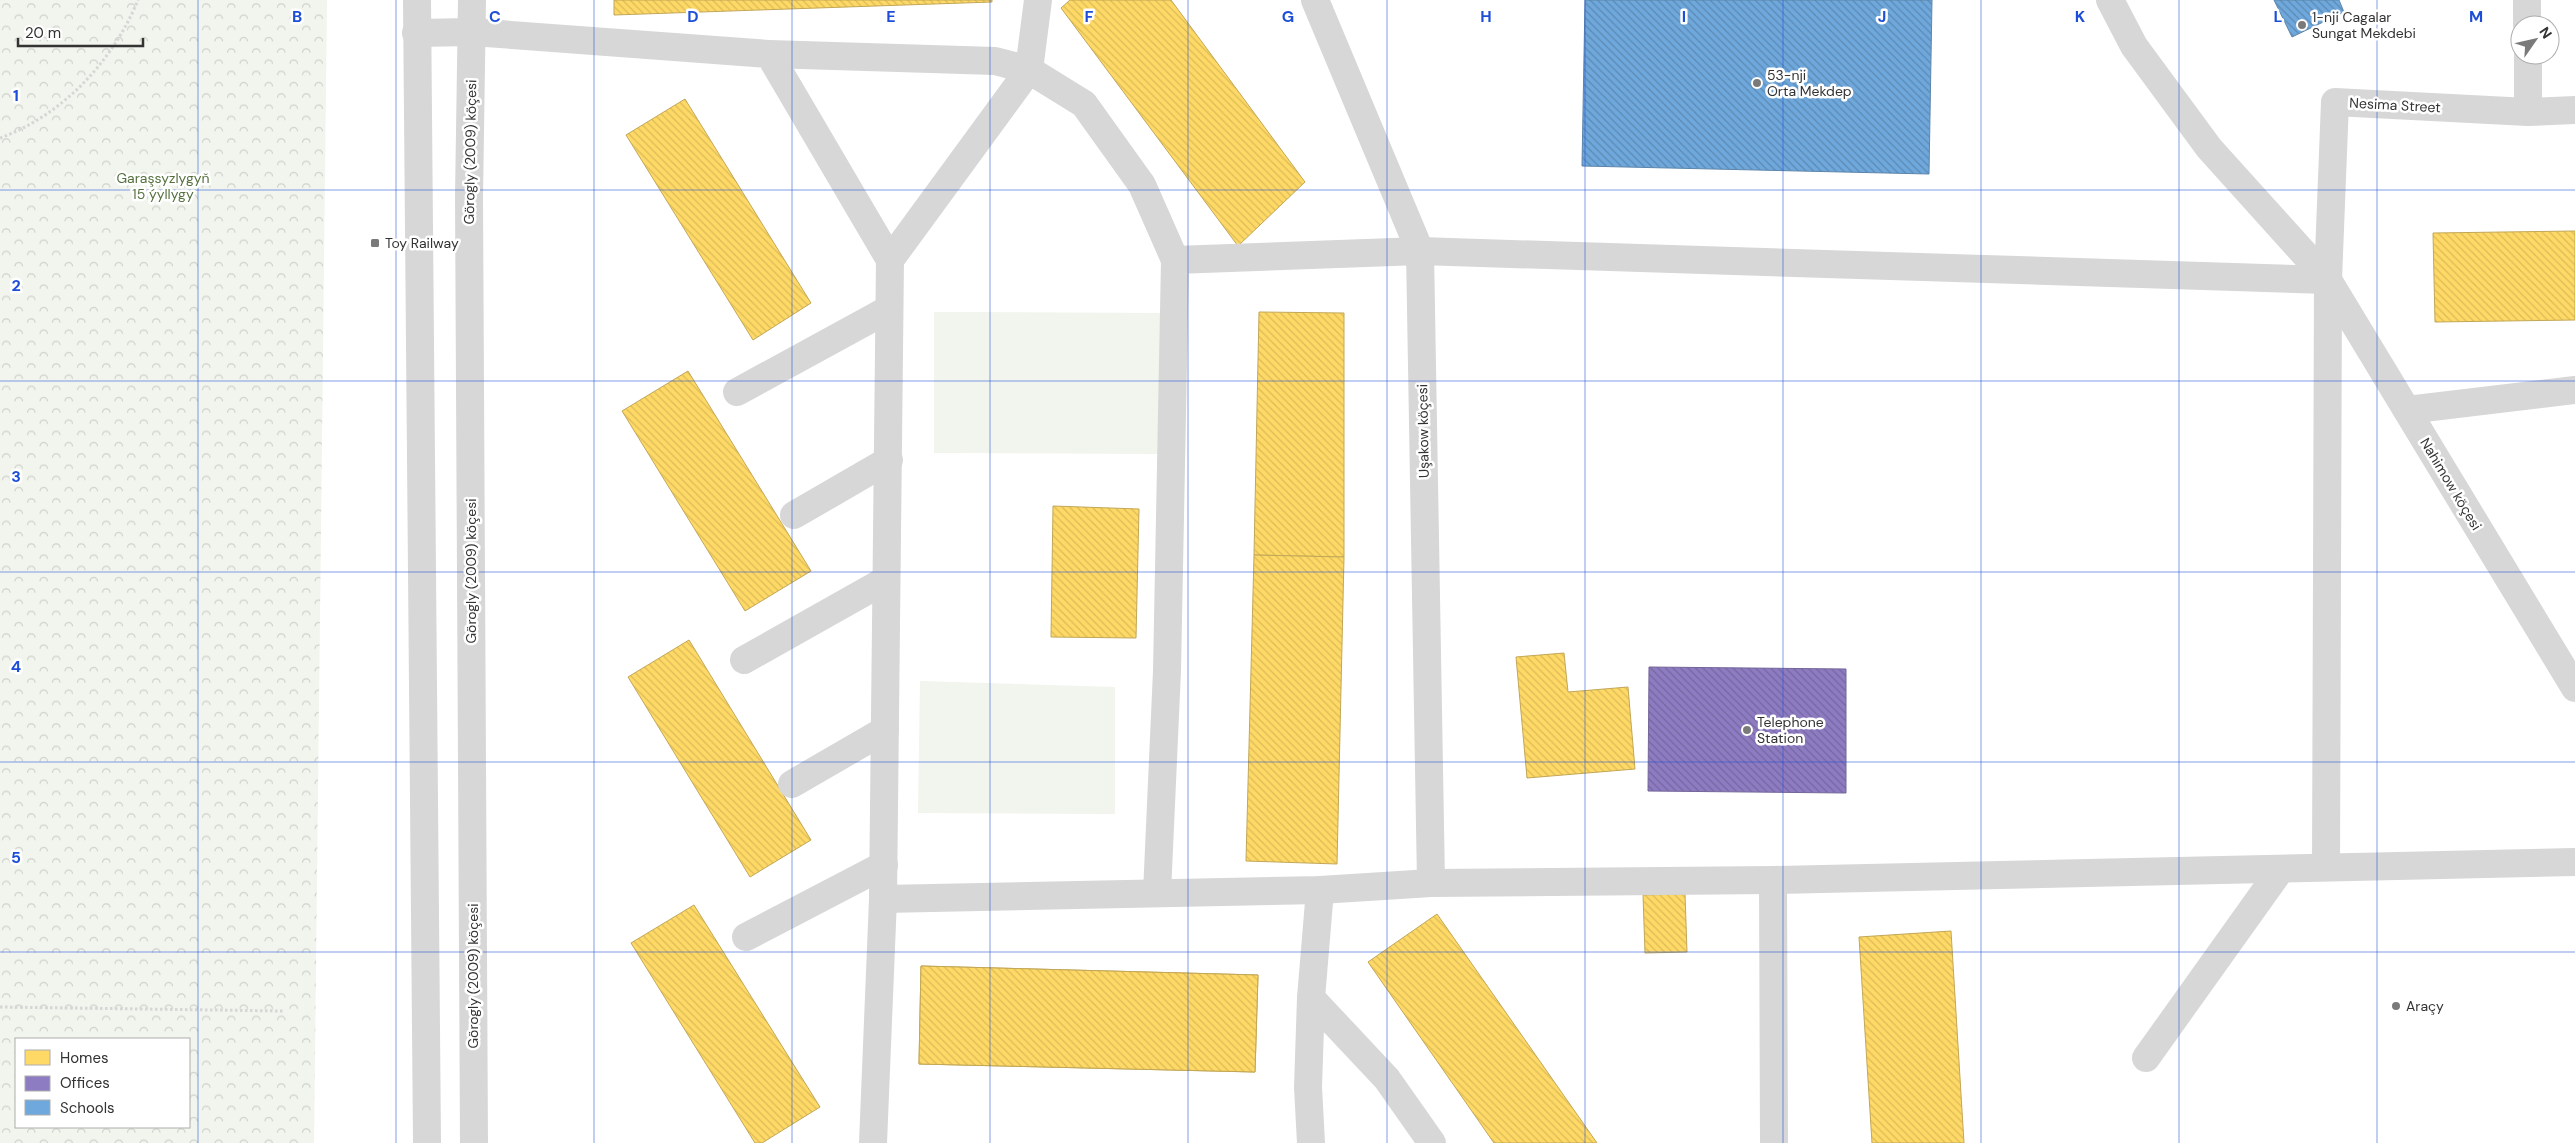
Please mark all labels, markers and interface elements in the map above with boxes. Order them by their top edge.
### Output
text: B [292,6,302,27]
text: C [489,6,501,27]
text: D [687,6,699,27]
text: E [886,6,896,27]
text: F [1085,6,1094,27]
text: G [1282,6,1294,27]
text: H [1480,6,1492,27]
text: I [1682,6,1686,27]
text: J [1878,6,1886,27]
text: K [2075,6,2086,27]
text: L [2274,6,2283,27]
text: M [2469,6,2483,27]
place label: 1-nji Cagalar Sungat Mekdebi [2312,8,2416,42]
scale bar [18,15,142,47]
north arrow [2510,15,2560,65]
marker: 1-nji Cagalar Sungat Mekdebi [2296,19,2308,31]
text: 20 m [25,23,61,43]
text: N [2535,23,2556,42]
place label: 53-nji Orta Mekdep [1767,66,1852,100]
marker: 53-nji Orta Mekdep [1751,77,1763,89]
street label: Görogly (2009) köçesi [460,79,480,225]
text: 1 [13,85,19,106]
street label: Nesima Street [2349,94,2441,116]
park label: Garaşsyzlygyň 15 ýyllygy [116,169,210,203]
place label: Toy Railway [385,234,459,252]
marker: Toy Railway [369,237,381,249]
text: 2 [11,275,21,296]
street label: Uşakow köçesi [1413,384,1433,478]
street label: Nahimow köçesi [2416,434,2486,534]
text: 3 [11,466,21,487]
street label: Görogly (2009) köçesi [462,498,480,644]
text: 4 [11,656,21,677]
place label: Telephone Station [1757,713,1824,747]
marker: Telephone Station [1741,724,1753,736]
text: 5 [11,847,21,868]
street label: Görogly (2009) köçesi [464,903,482,1049]
place label: Araçy [2406,997,2444,1015]
marker: Araçy [2390,1000,2402,1012]
legend [15,1038,190,1128]
text: Homes [60,1048,109,1068]
text: Offices [60,1073,110,1093]
text: Schools [60,1098,115,1118]

